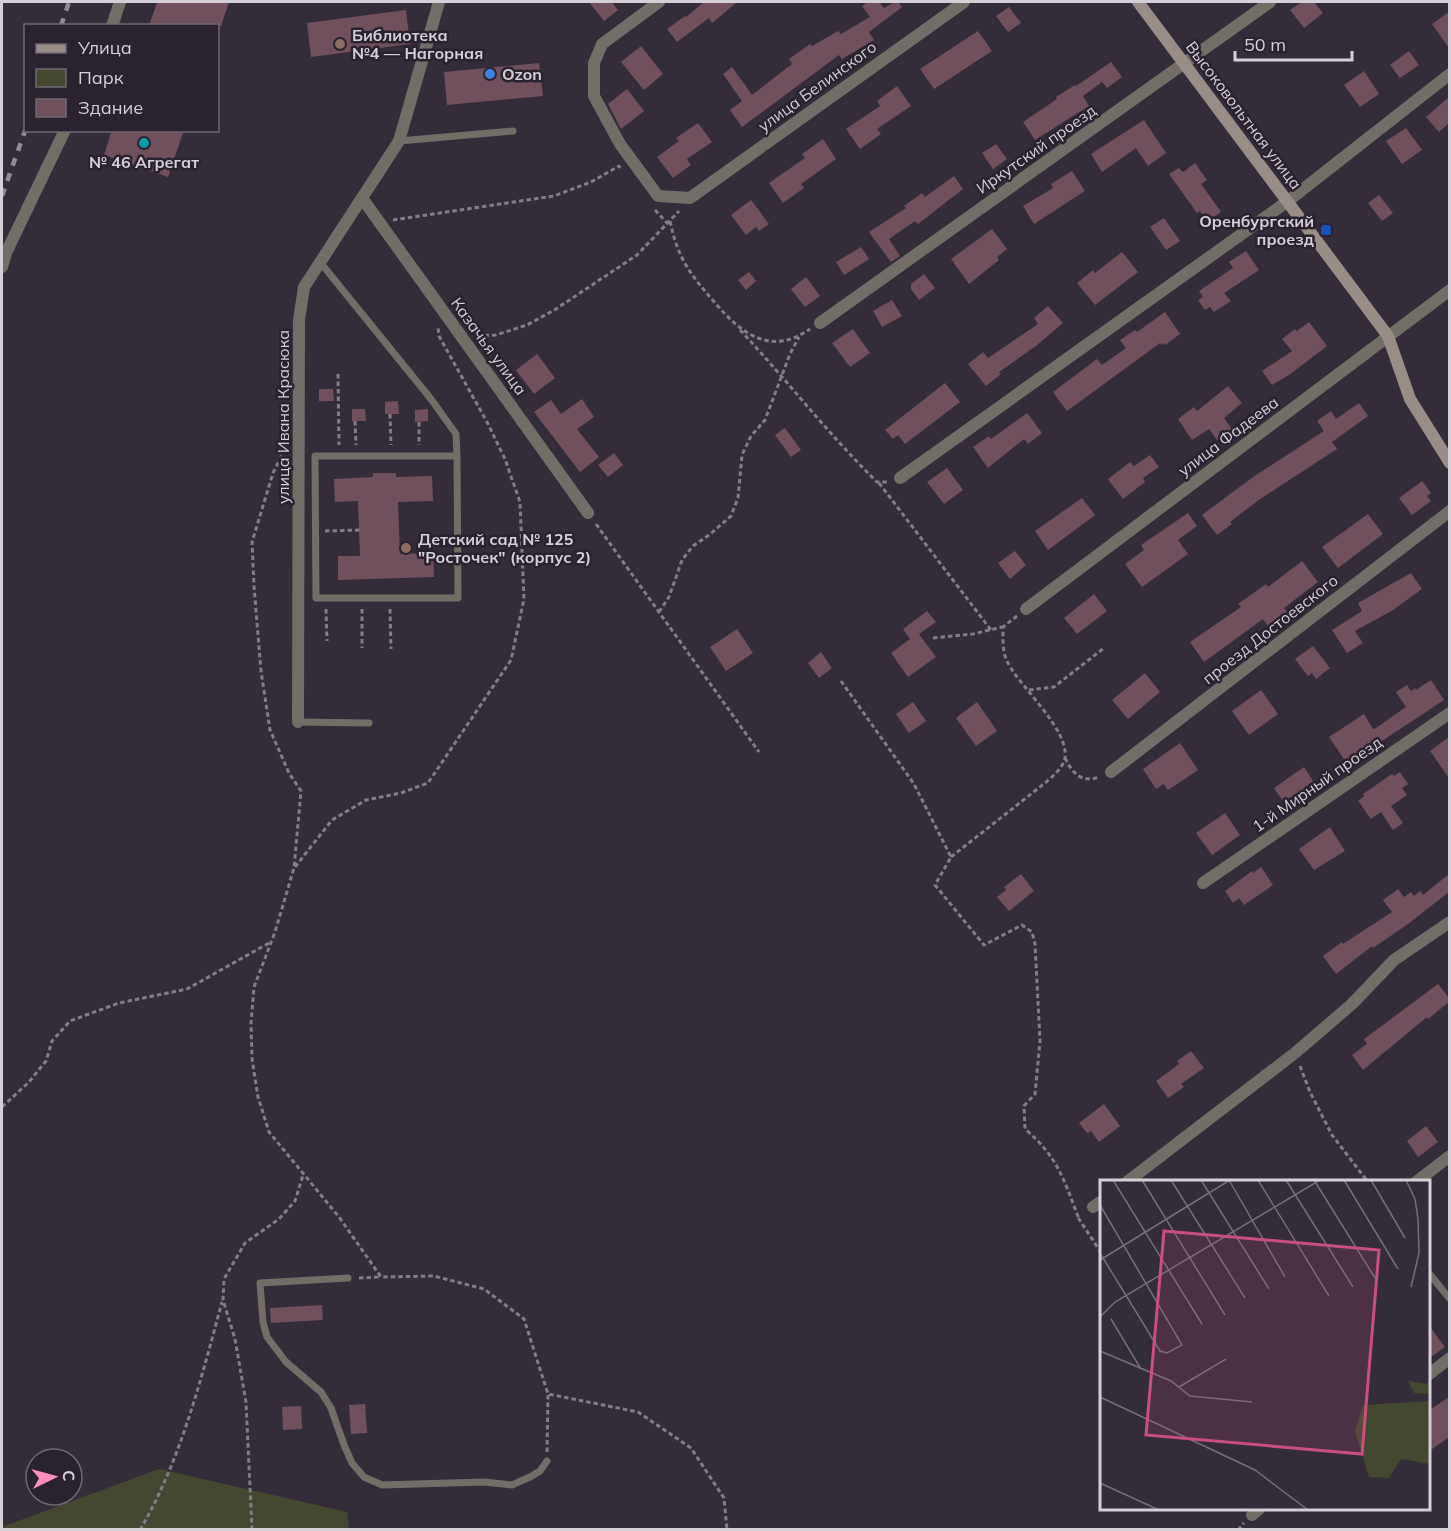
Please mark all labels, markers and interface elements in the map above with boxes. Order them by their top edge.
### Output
legend [24,24,219,132]
scale bar [1235,24,1352,62]
place label: Библиотека №4 — Нагорная [352,25,483,63]
text: 50 m [1244,33,1286,56]
text: Улица [77,36,132,59]
street label: улица Белинского [754,36,880,136]
marker: Библиотека №4 — Нагорная [333,37,347,51]
street label: Высоковольтная улица [1182,37,1306,193]
place label: Ozon [502,64,542,84]
text: Парк [78,66,124,89]
marker: Ozon [483,67,497,81]
text: Здание [78,96,143,119]
street label: Иркутский проезд [972,100,1100,198]
marker: № 46 Агрегат [137,136,151,150]
place label: № 46 Агрегат [89,152,199,172]
place label: Оренбургский проезд [1199,211,1314,249]
marker: Оренбургский проезд [1319,223,1333,237]
street label: Казачья улица [447,293,531,399]
street label: улица Ивана Красюка [273,330,293,504]
street label: улица Фадеева [1174,392,1282,480]
place label: Детский сад № 125 "Росточек" (корпус 2) [418,529,591,567]
marker: Детский сад № 125 "Росточек" (корпус 2) [399,541,413,555]
street label: проезд Достоевского [1198,570,1342,688]
street label: 1-й Мирный проезд [1248,732,1386,836]
inset map [1100,1180,1430,1510]
north arrow [24,1447,84,1507]
text: С [59,1469,79,1482]

